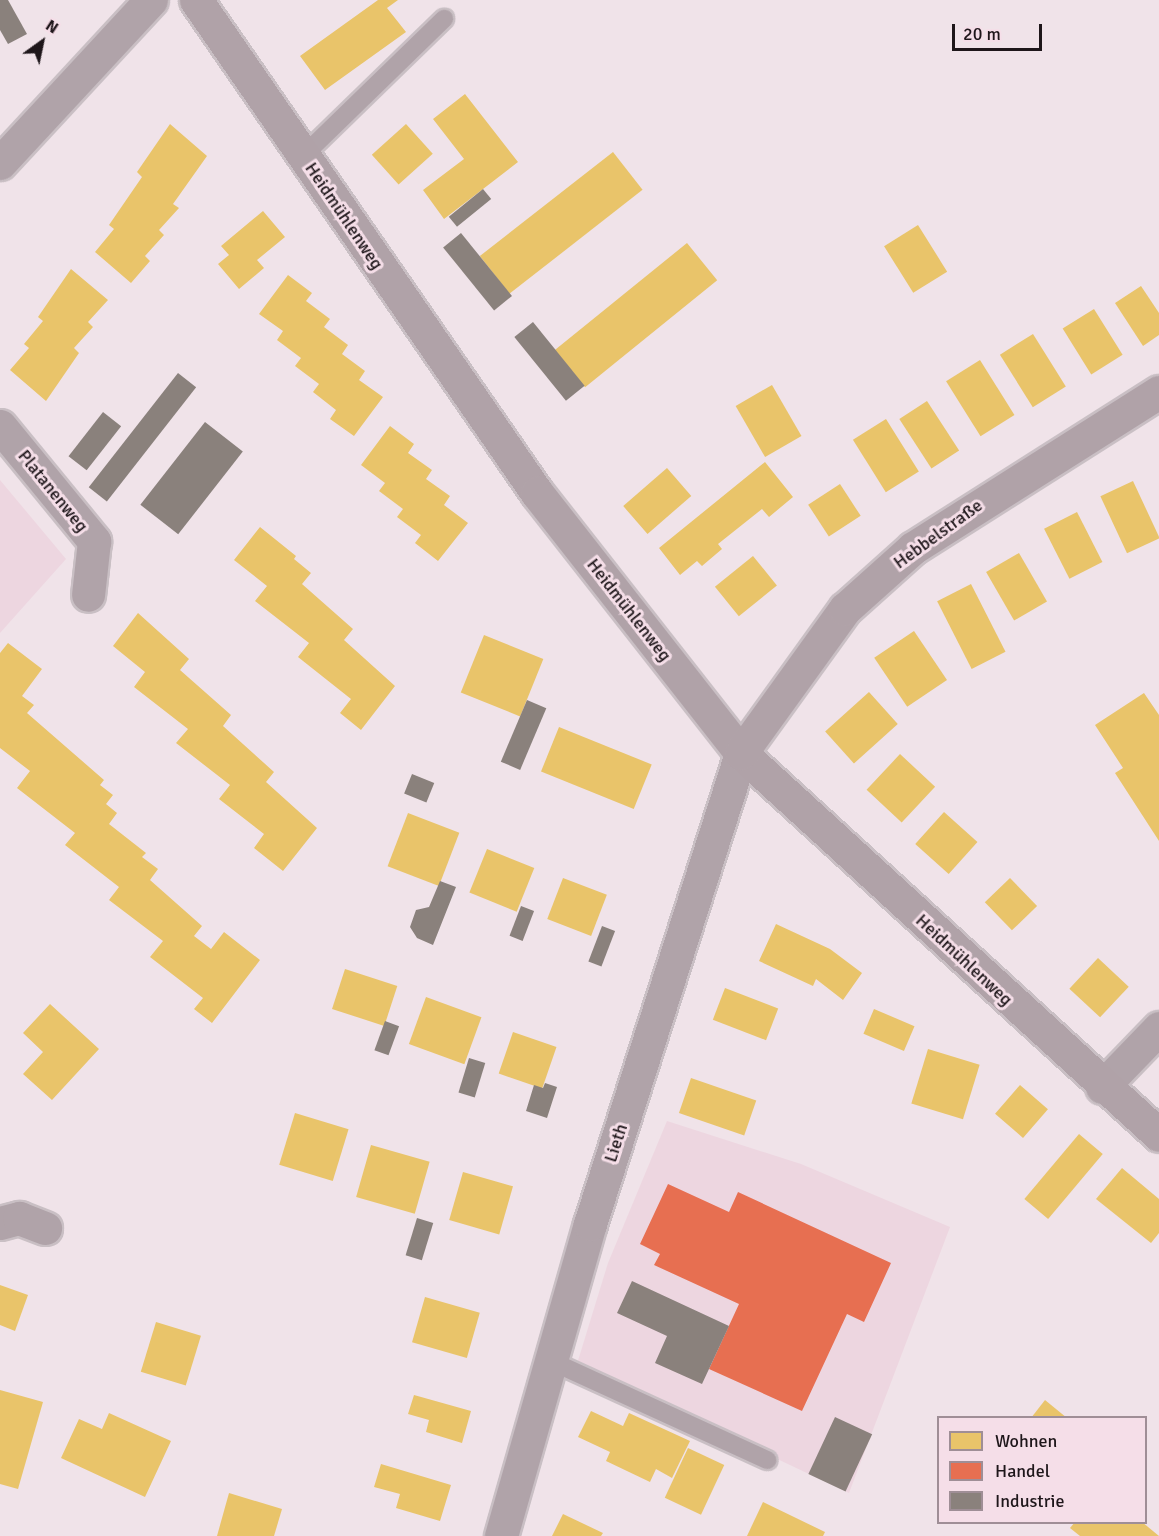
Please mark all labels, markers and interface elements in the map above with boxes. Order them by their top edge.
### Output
north arrow [12,12,72,72]
scale bar [955,12,1045,50]
text: N [42,15,62,38]
text: 20 m [963,23,1001,45]
street label: Heidmühlenweg [300,158,388,274]
street label: Platanenweg [13,446,93,536]
street label: Hebbelstraße [889,495,987,573]
street label: Heidmühlenweg [582,554,676,666]
street label: Heidmühlenweg [911,910,1017,1010]
street label: Lieth [600,1121,632,1165]
legend [937,1416,1147,1524]
text: Wohnen [995,1430,1057,1452]
text: Handel [995,1460,1050,1482]
text: Industrie [995,1490,1065,1512]

